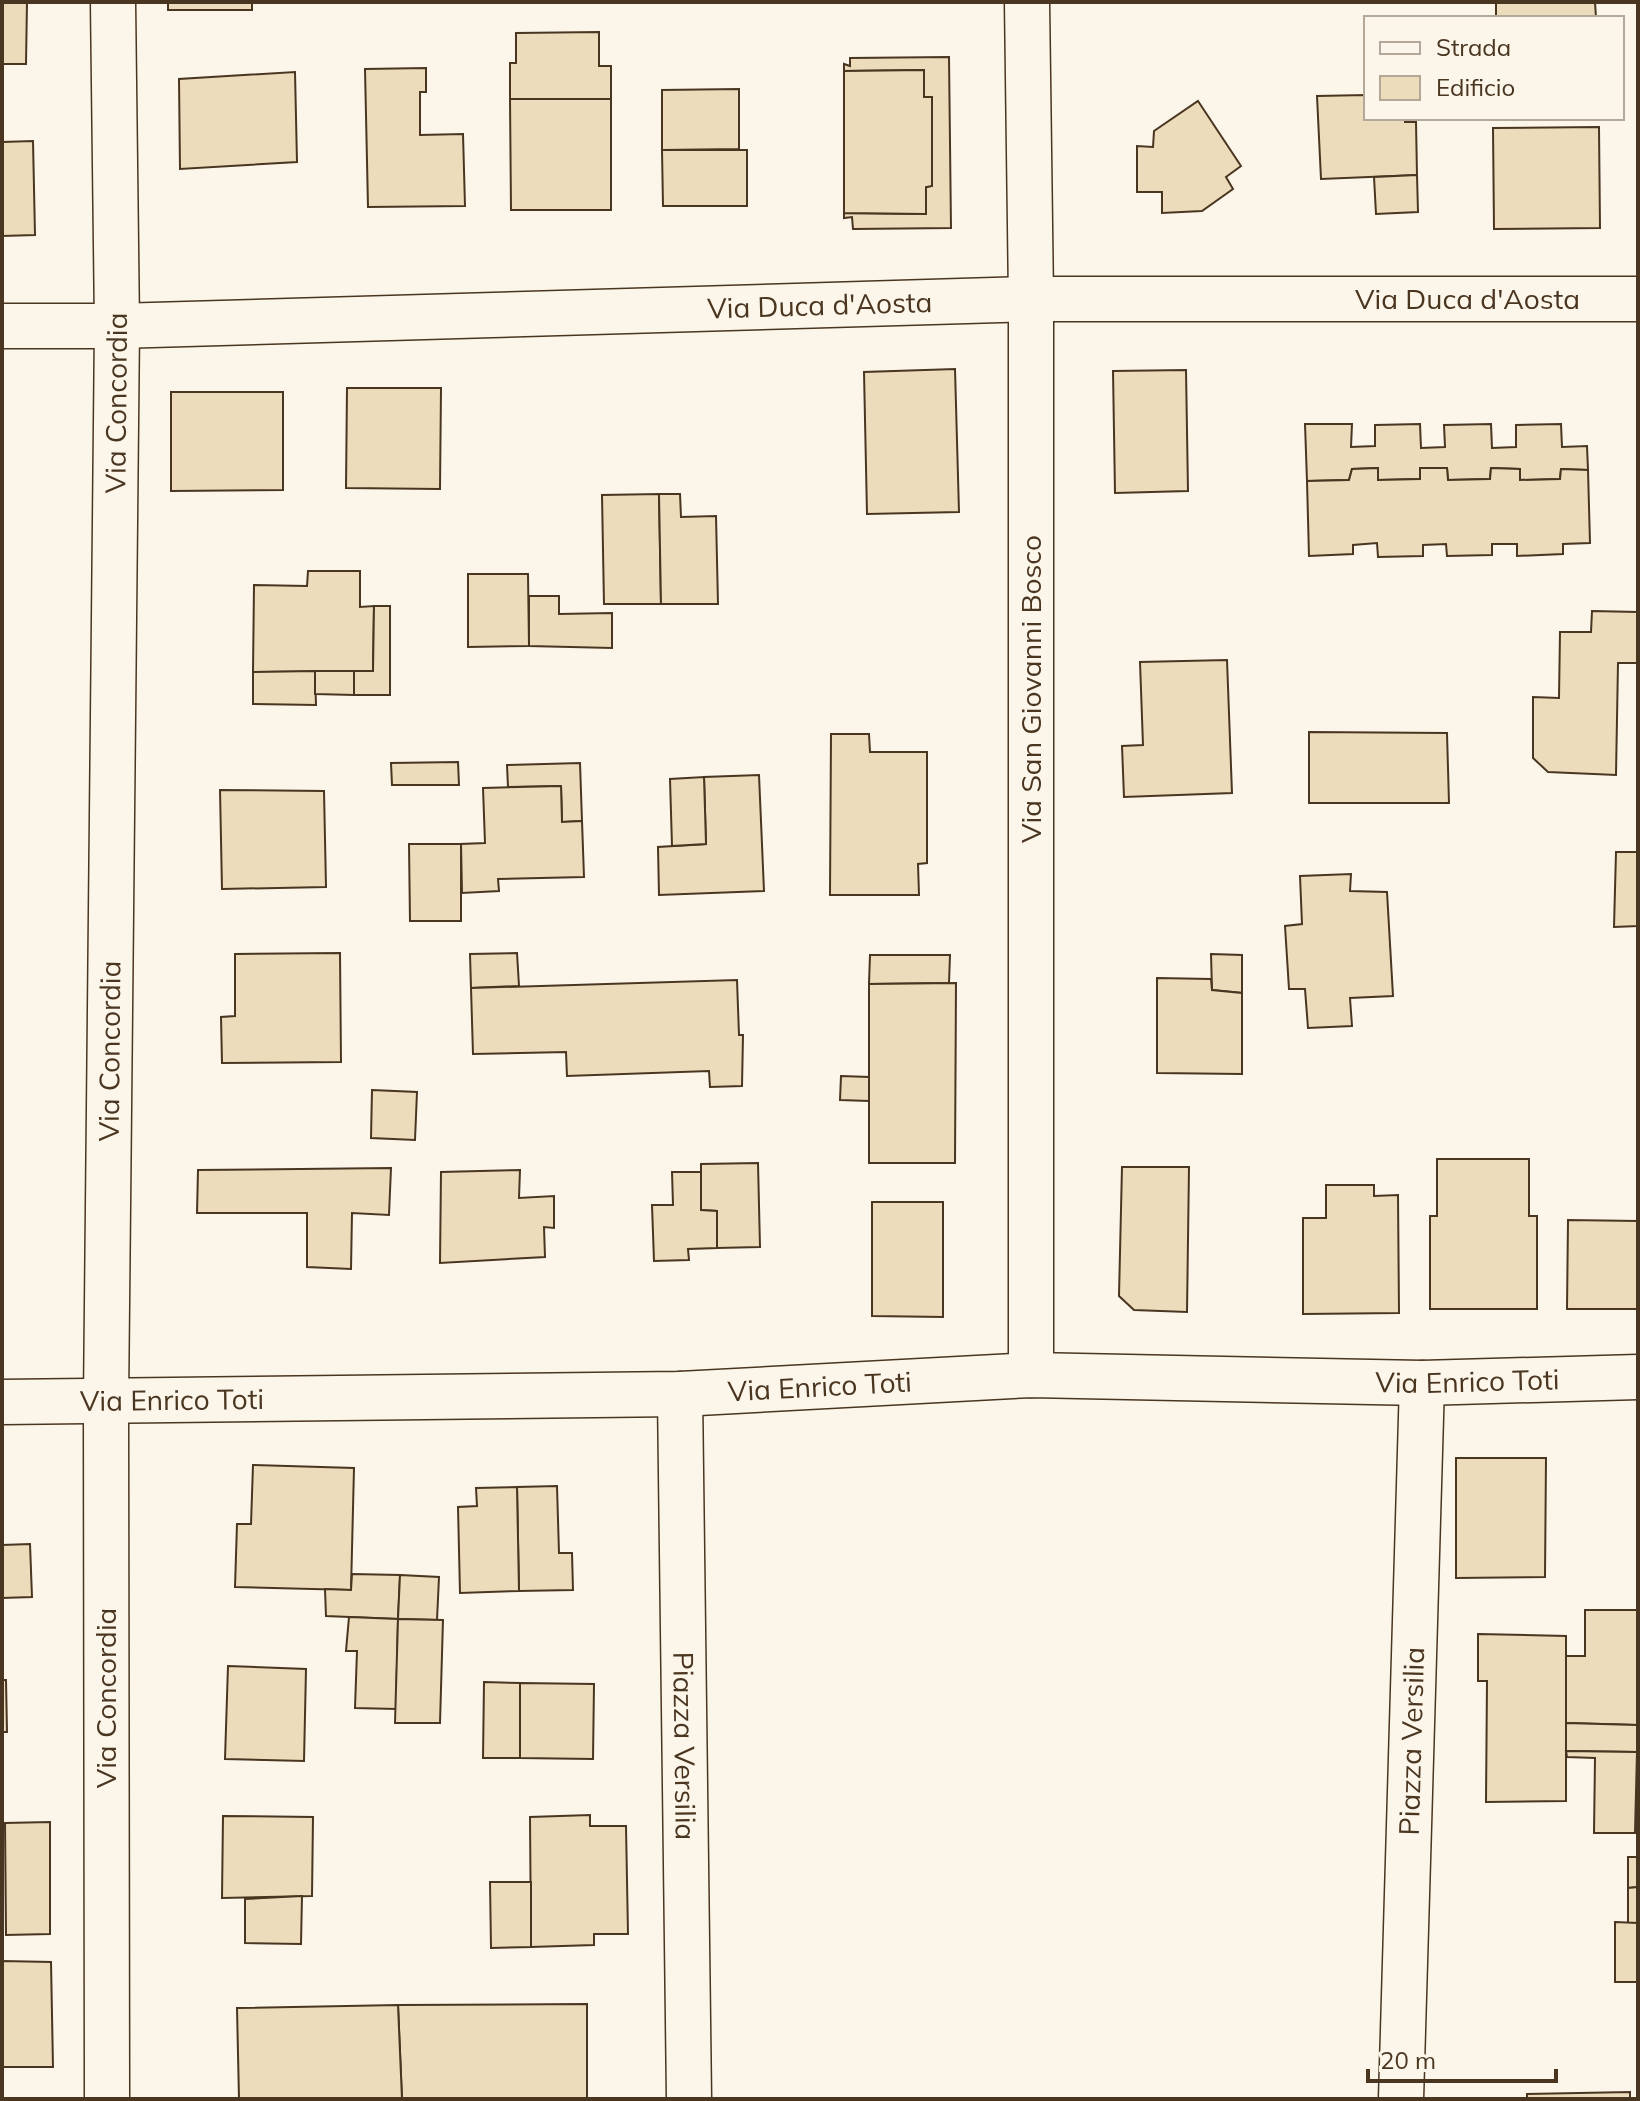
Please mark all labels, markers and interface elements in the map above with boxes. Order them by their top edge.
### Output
legend [1364,16,1624,120]
text: Strada [1436,32,1511,62]
text: Edificio [1436,72,1515,102]
street label: Via Duca d'Aosta [1355,281,1580,316]
street label: Via Duca d'Aosta [707,284,933,326]
street label: Via Concordia [97,312,134,494]
street label: Via San Giovanni Bosco [1013,535,1048,843]
street label: Via Concordia [91,960,128,1142]
street label: Via Enrico Toti [1375,1361,1560,1400]
street label: Via Enrico Toti [727,1363,913,1408]
street label: Via Enrico Toti [80,1381,264,1418]
street label: Via Concordia [88,1608,123,1788]
street label: Piazza Versilia [1391,1646,1431,1836]
street label: Piazza Versilia [666,1651,704,1841]
scale bar [1368,2033,1556,2083]
text: 20 m [1380,2045,1436,2075]

